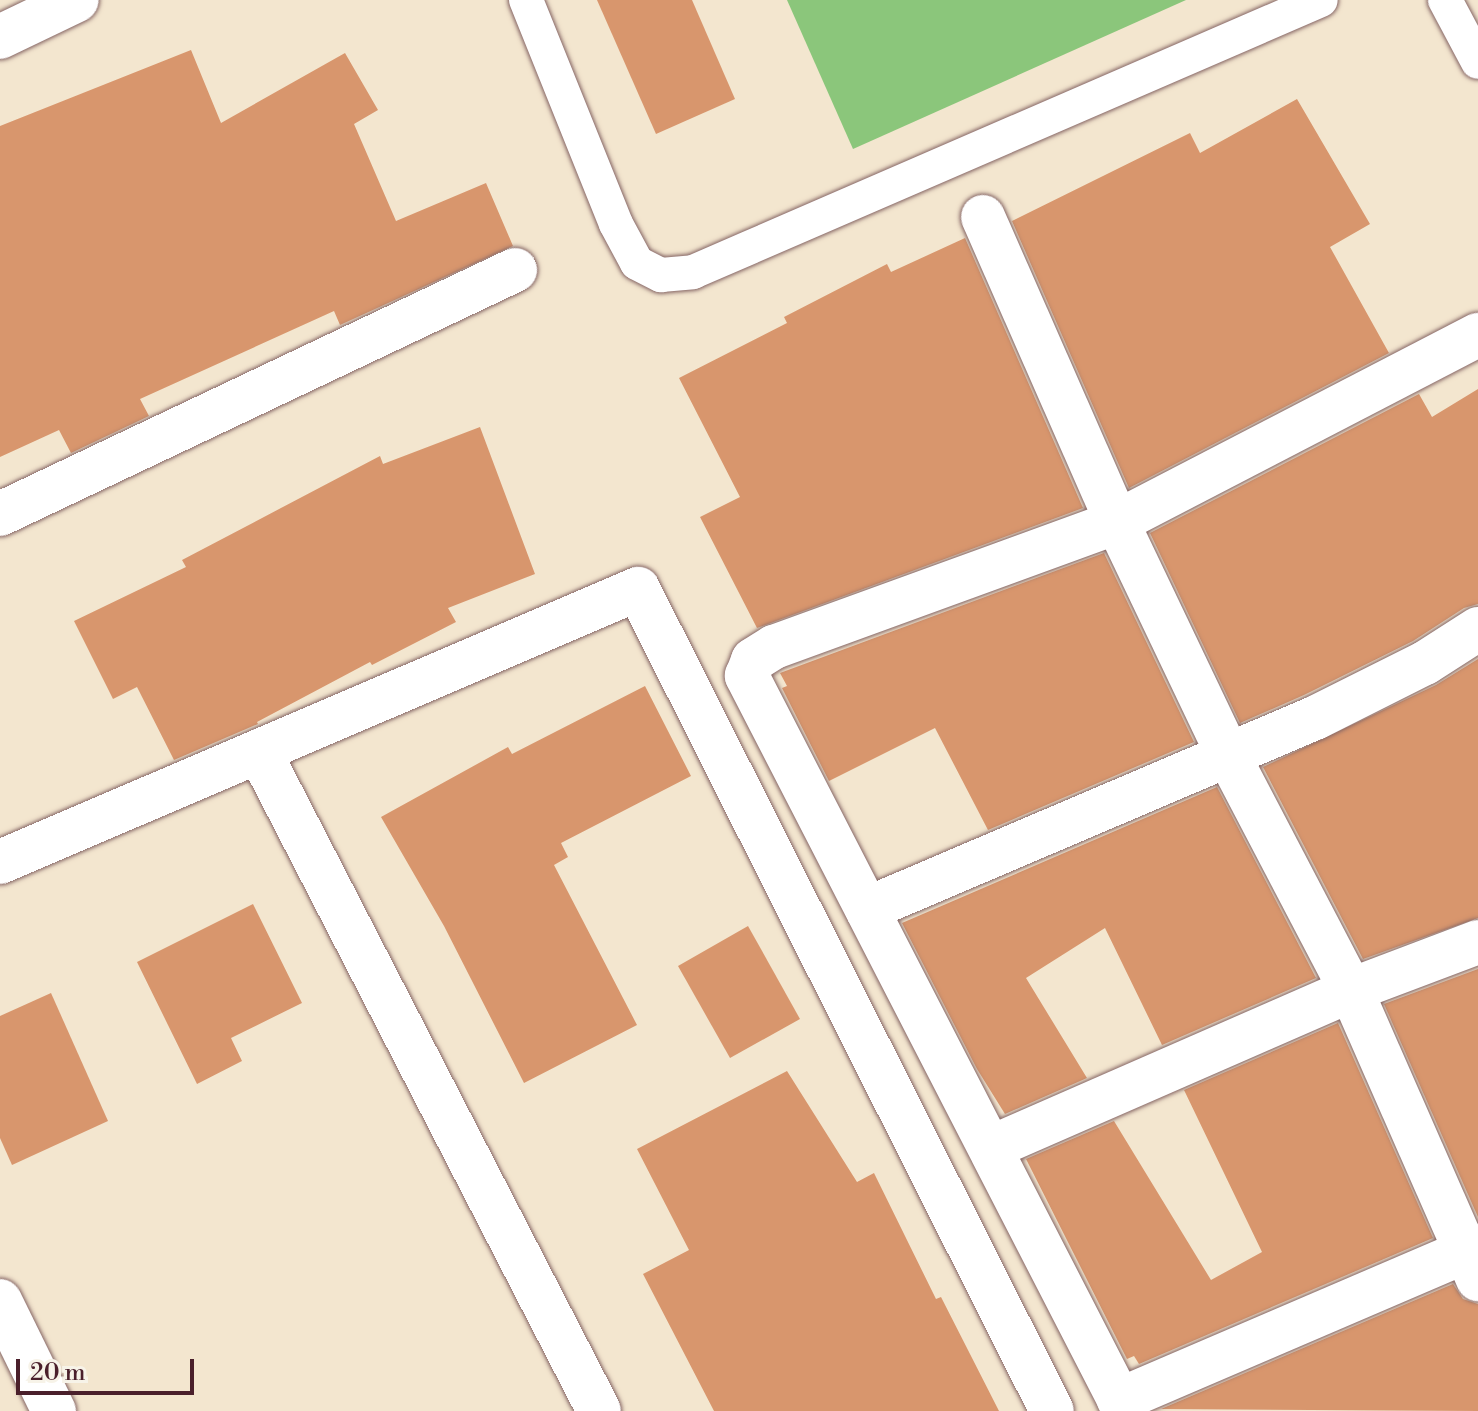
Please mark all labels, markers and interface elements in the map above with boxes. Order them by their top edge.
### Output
scale bar [20,1343,198,1393]
text: 20 m [30,1358,86,1388]

